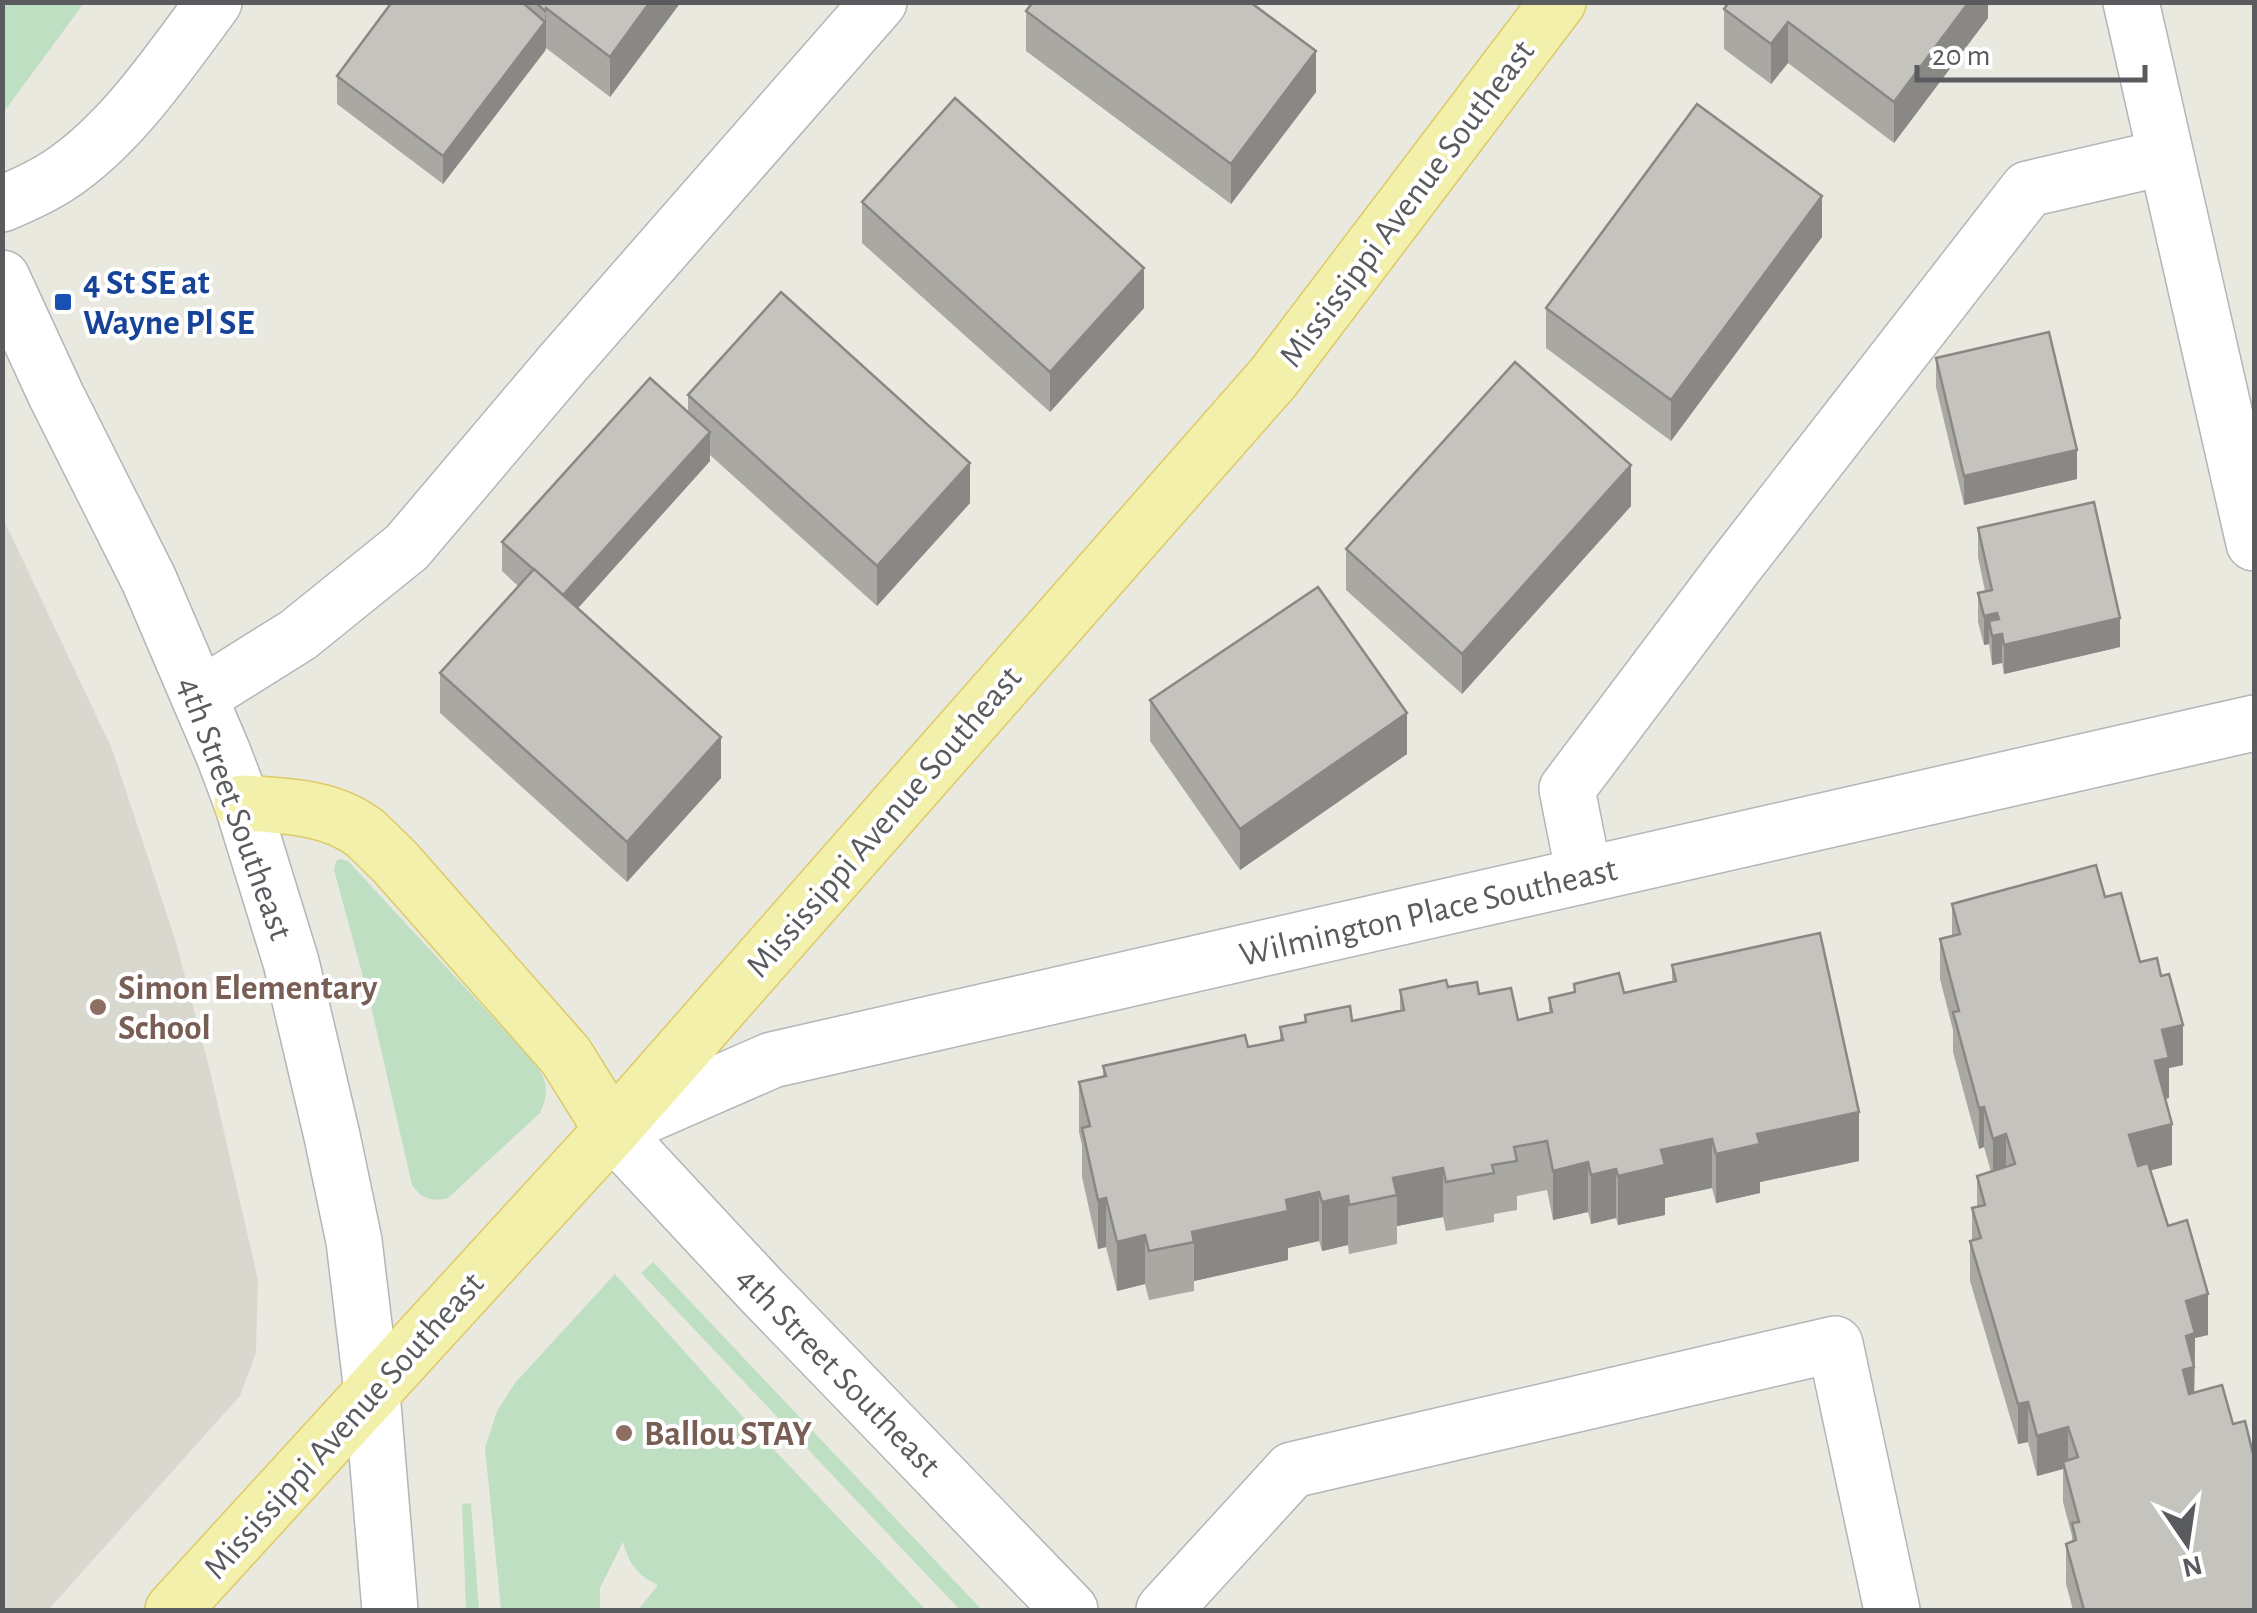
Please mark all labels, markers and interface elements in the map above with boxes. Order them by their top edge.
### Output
scale bar [1917,20,2144,82]
street label: Mississippi Avenue Southeast [1273,34,1541,374]
text: 20 m [1932,41,1990,71]
place label: 4 St SE at Wayne Pl SE [83,266,254,341]
marker: 4 St SE at Wayne Pl SE [52,291,74,313]
street label: Mississippi Avenue Southeast [740,660,1028,984]
street label: 4th Street Southeast [171,672,298,945]
street label: Wilmington Place Southeast [1236,852,1620,973]
place label: Simon Elementary School [118,971,378,1046]
marker: Simon Elementary School [87,996,109,1018]
street label: 4th Street Southeast [729,1260,947,1484]
street label: Mississippi Avenue Southeast [198,1266,491,1586]
place label: Ballou STAY [644,1417,812,1452]
marker: Ballou STAY [613,1422,635,1444]
north arrow [2137,1493,2237,1593]
text: N [2180,1550,2205,1581]

